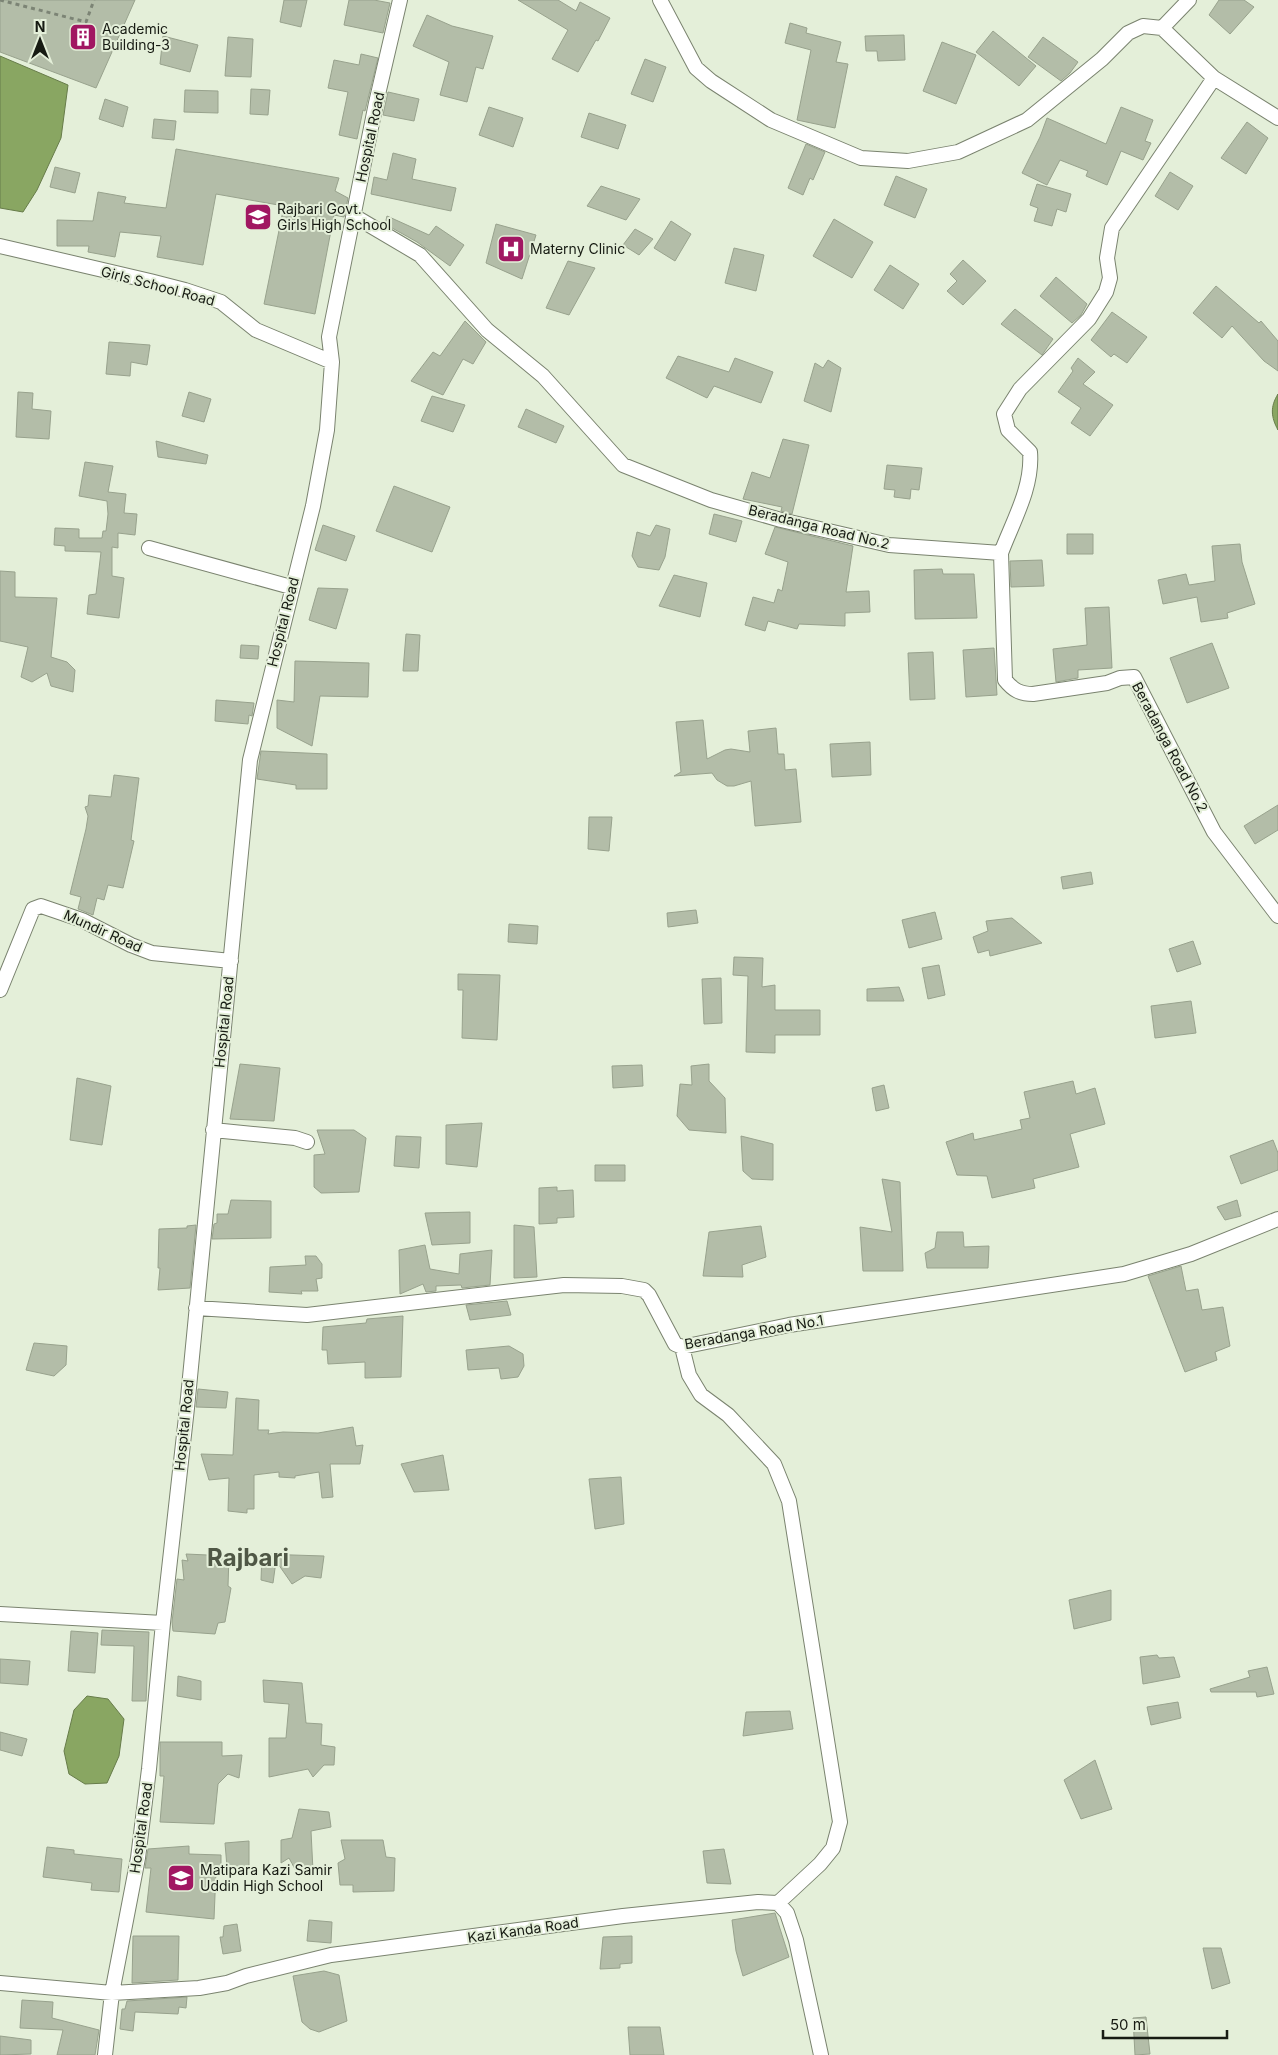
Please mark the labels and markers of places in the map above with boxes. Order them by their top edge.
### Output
place label: Academic Building-3 [102,20,170,53]
building icon: Academic Building-3 [68,22,98,52]
place label: Rajbari Govt. Girls High School [277,200,391,233]
school or university icon: Rajbari Govt. Girls High School [243,202,273,232]
hospital icon: Materny Clinic [496,234,526,264]
place label: Materny Clinic [530,240,625,257]
place label: Matipara Kazi Samir Uddin High School [200,1861,332,1894]
school or university icon: Matipara Kazi Samir Uddin High School [166,1863,196,1893]

